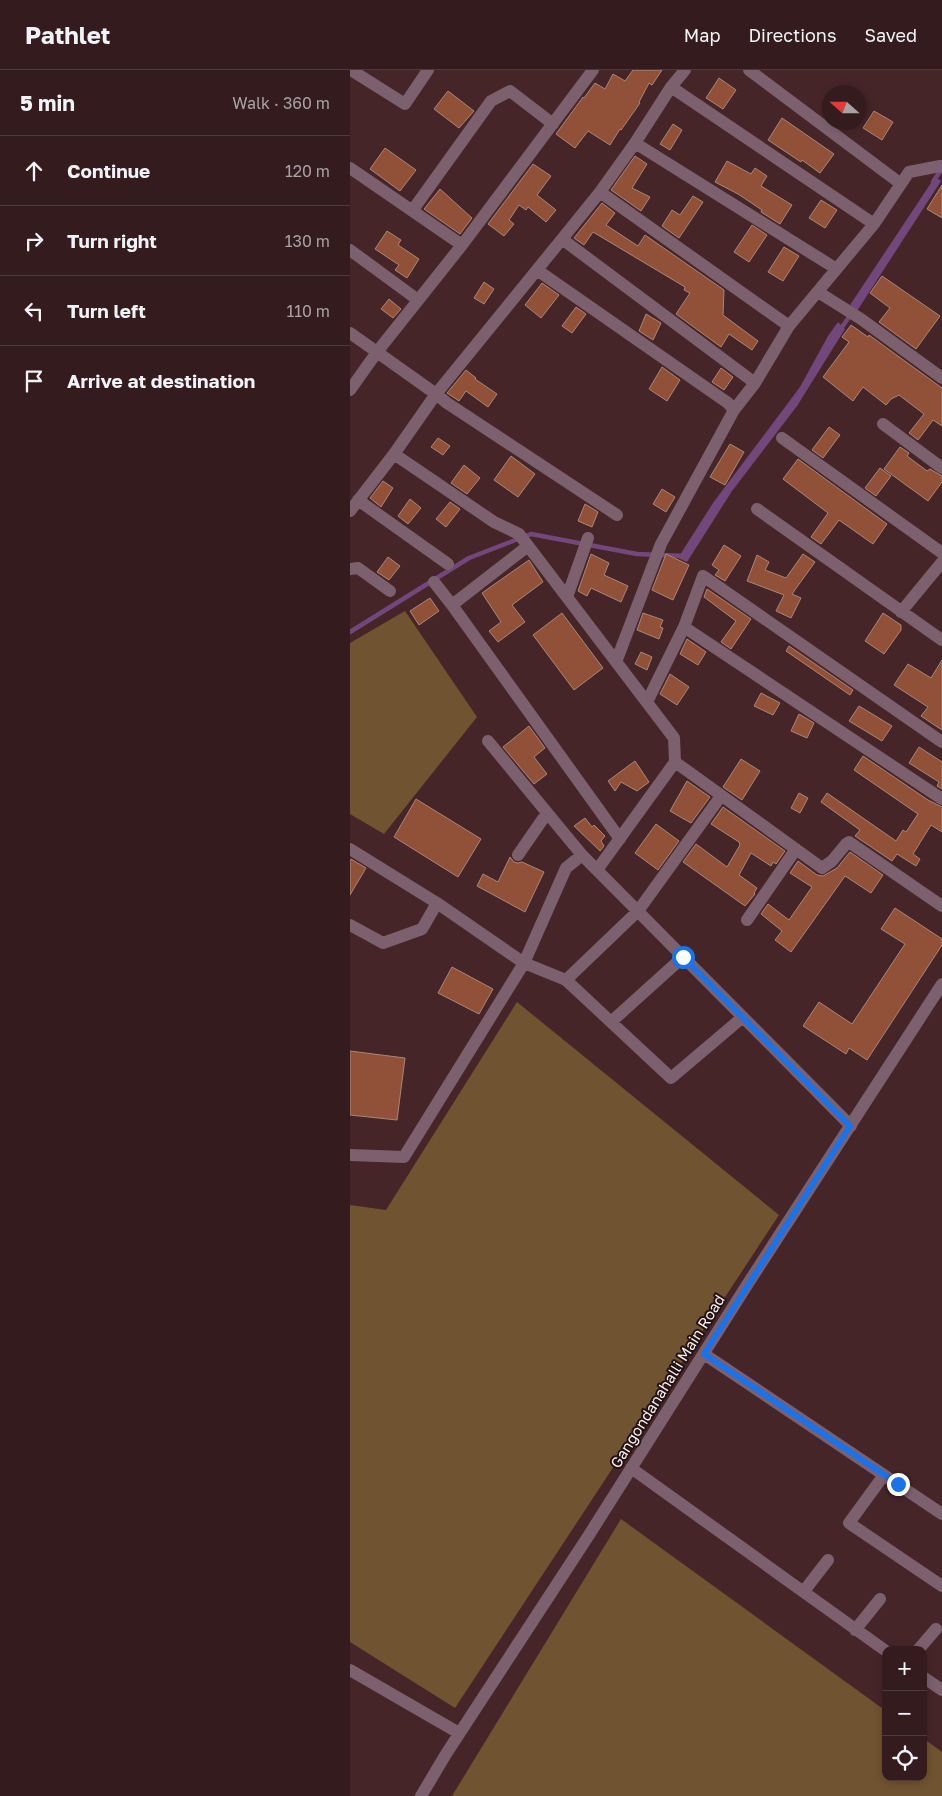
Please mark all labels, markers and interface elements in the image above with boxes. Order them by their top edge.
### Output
text: Pathlet [25,20,110,49]
text: Map [684,24,720,46]
text: Directions [748,24,836,46]
text: Saved [864,24,917,46]
north arrow [822,85,867,130]
text: 5 min [20,90,75,116]
text: Walk · 360 m [232,93,330,113]
icon: ahead [20,157,48,185]
text: Continue [67,159,150,182]
text: 120 m [285,161,330,181]
icon: right [20,227,48,255]
text: Turn right [67,229,157,252]
text: 130 m [285,231,330,251]
icon: left [20,297,48,325]
text: Turn left [67,299,146,322]
text: 110 m [286,301,330,321]
icon: arrive [20,367,48,395]
text: Arrive at destination [67,369,255,392]
route start [672,946,695,969]
street label: Gangondanahalli Main Road [606,1291,728,1471]
route end [887,1473,910,1496]
map controls [882,1646,927,1781]
button: + [882,1646,927,1691]
button: − [882,1691,927,1736]
button: locate [882,1736,927,1781]

